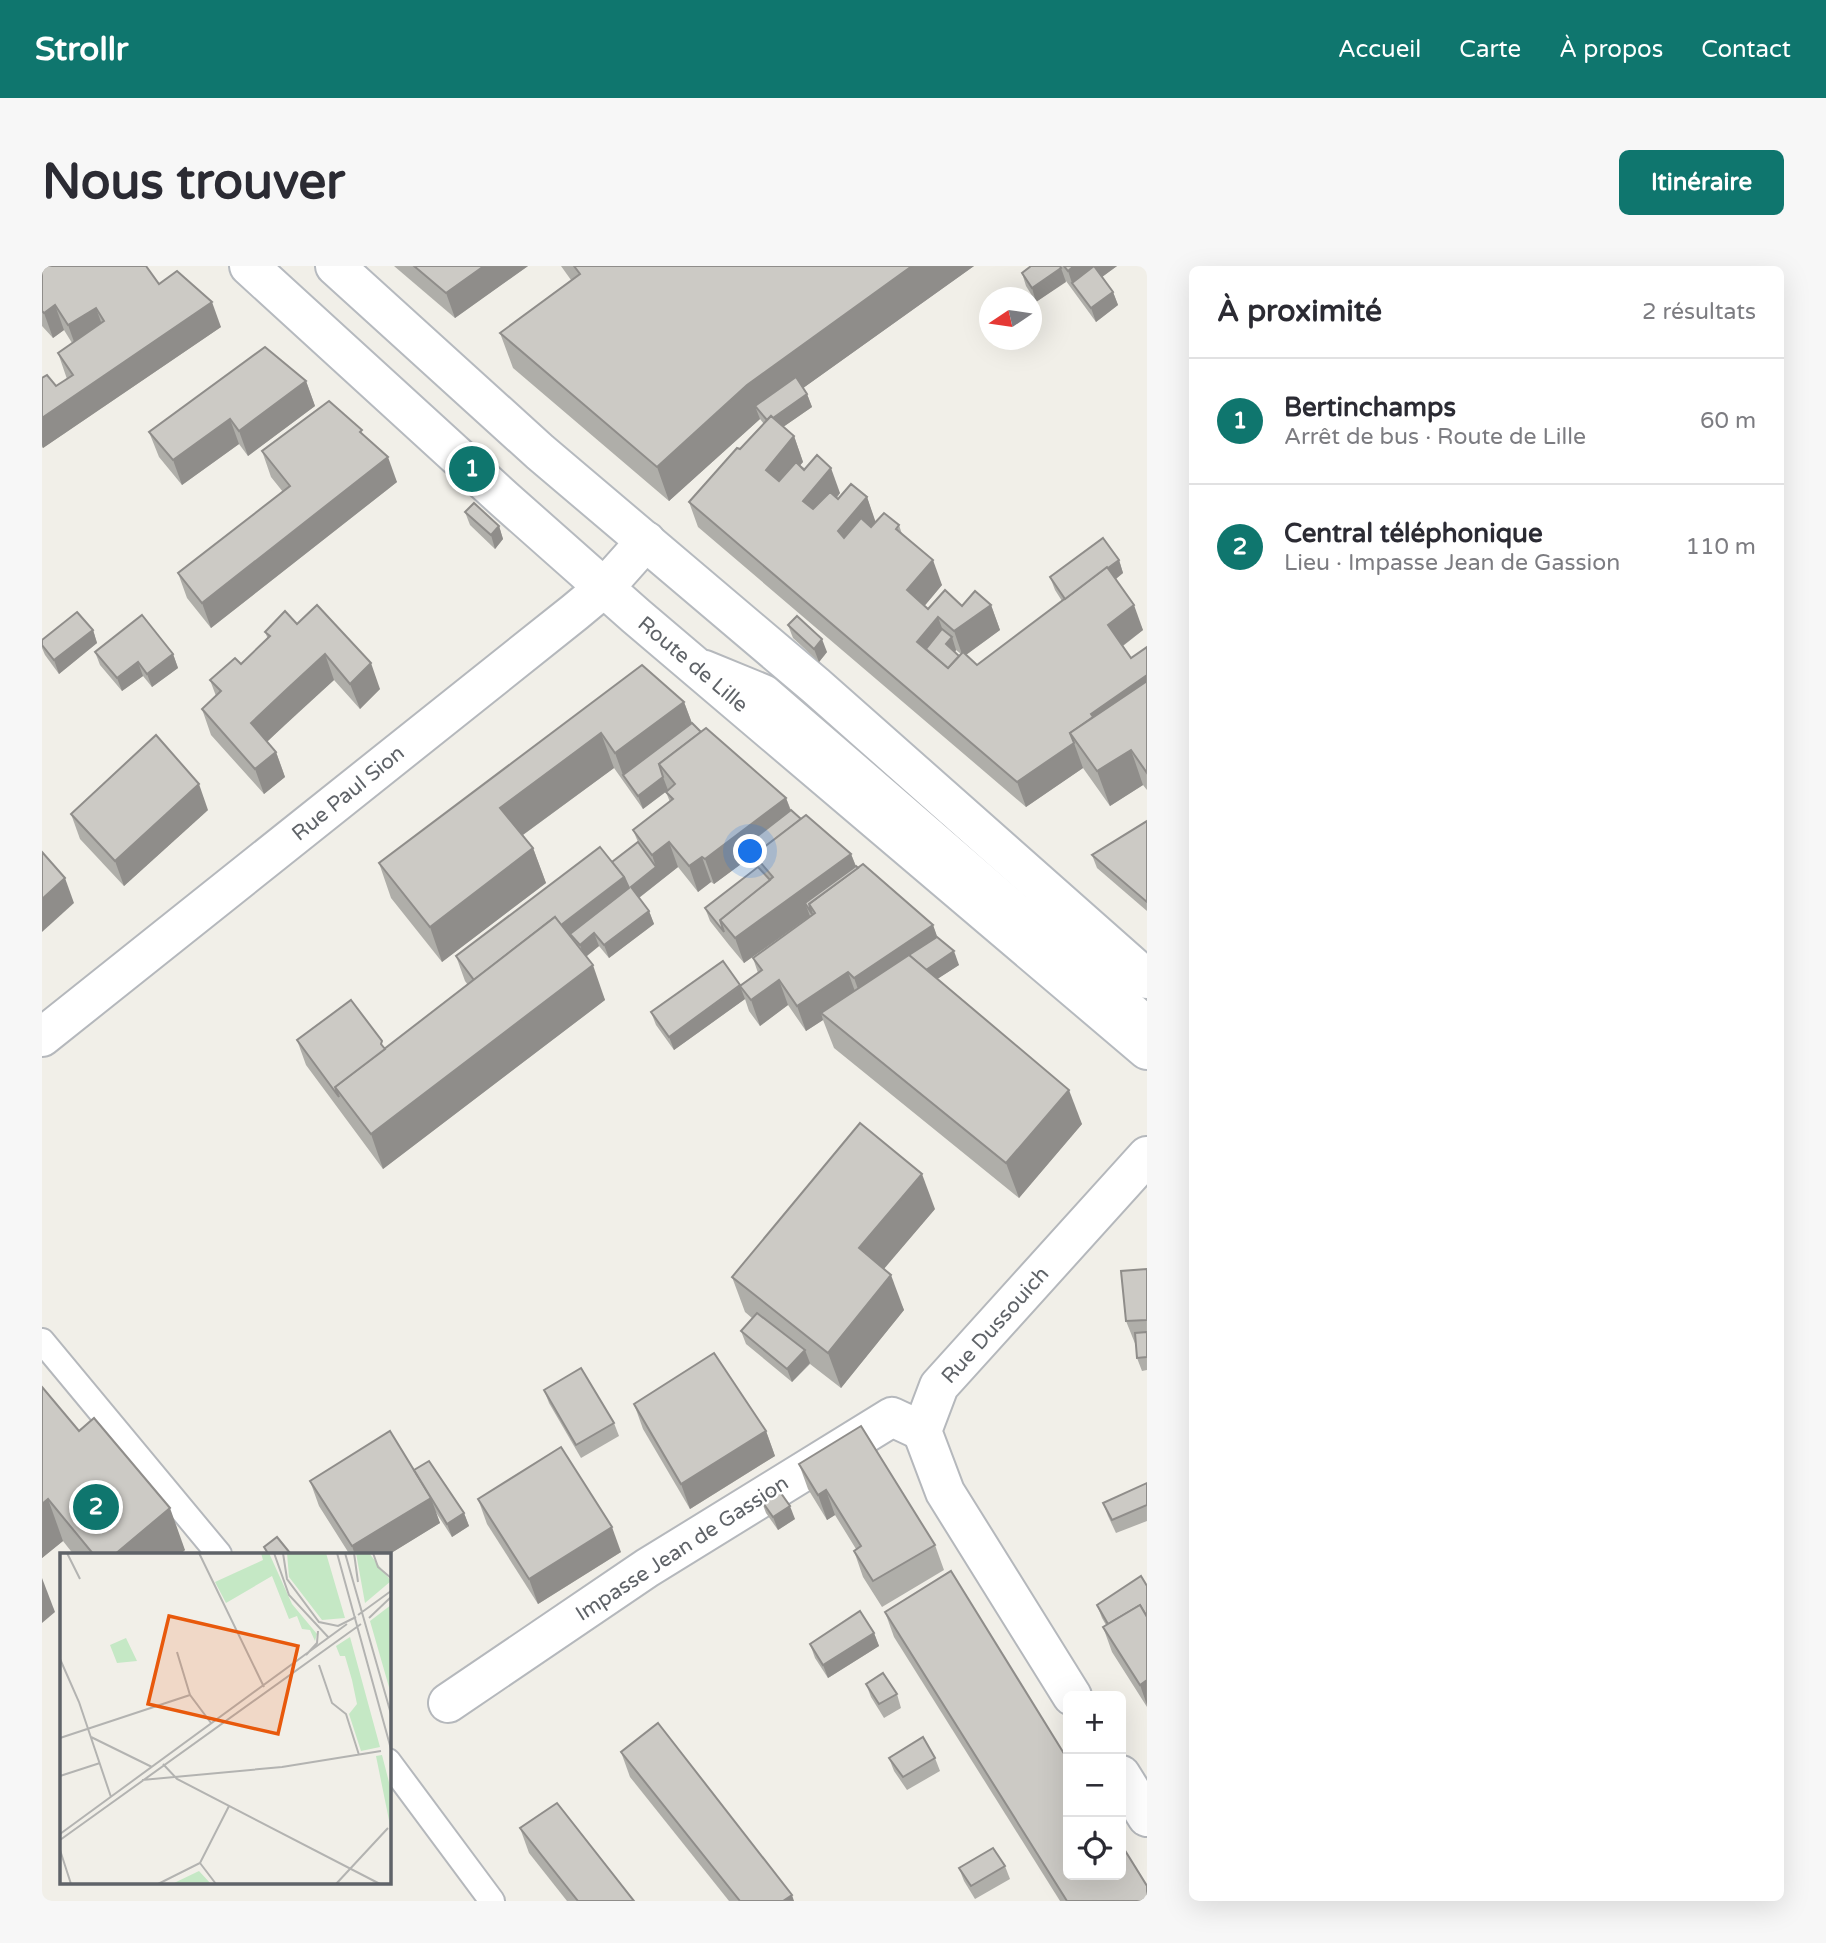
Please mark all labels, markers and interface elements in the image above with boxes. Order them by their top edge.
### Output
text: Strollr [35,30,129,69]
text: Accueil [1338,35,1421,64]
text: Carte [1459,35,1521,64]
text: À propos [1559,35,1663,64]
text: Contact [1701,35,1791,64]
button: Itinéraire [1619,150,1784,215]
text: Nous trouver [42,153,345,212]
north arrow [979,287,1042,350]
text: À proximité [1217,293,1382,330]
text: 2 résultats [1642,298,1756,326]
text: Bertinchamps [1284,392,1456,423]
text: 1 [1233,407,1247,435]
text: 60 m [1700,407,1756,435]
text: Arrêt de bus · Route de Lille [1284,423,1586,451]
pin: 1 [449,443,495,495]
text: Central téléphonique [1284,518,1543,549]
text: 2 [1233,533,1247,561]
text: 110 m [1686,533,1756,561]
text: Lieu · Impasse Jean de Gassion [1284,549,1620,577]
street label: Route de Lille [633,611,753,718]
street label: Rue Paul Sion [287,740,410,846]
your location [733,834,767,868]
street label: Rue Dussouich [936,1262,1054,1389]
street label: Impasse Jean de Gassion [571,1470,793,1627]
pin: 2 [73,1481,119,1533]
inset map [60,1553,390,1884]
map controls [1063,1691,1126,1880]
button: + [1063,1691,1126,1754]
button: − [1063,1754,1126,1817]
button: locate [1063,1817,1126,1880]

